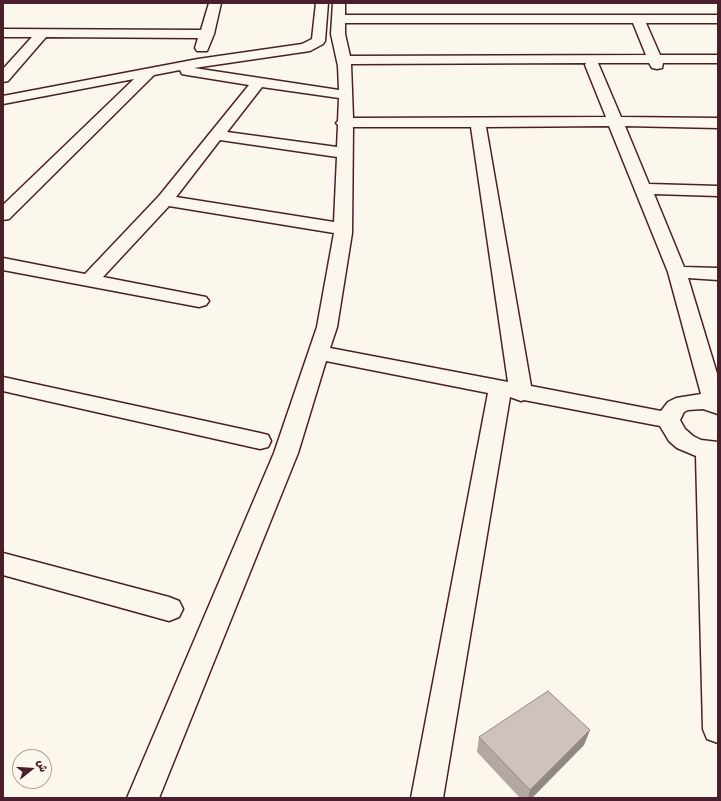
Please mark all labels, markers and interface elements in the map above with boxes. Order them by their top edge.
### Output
north arrow [12,749,52,789]
text: ش [33,757,53,774]

